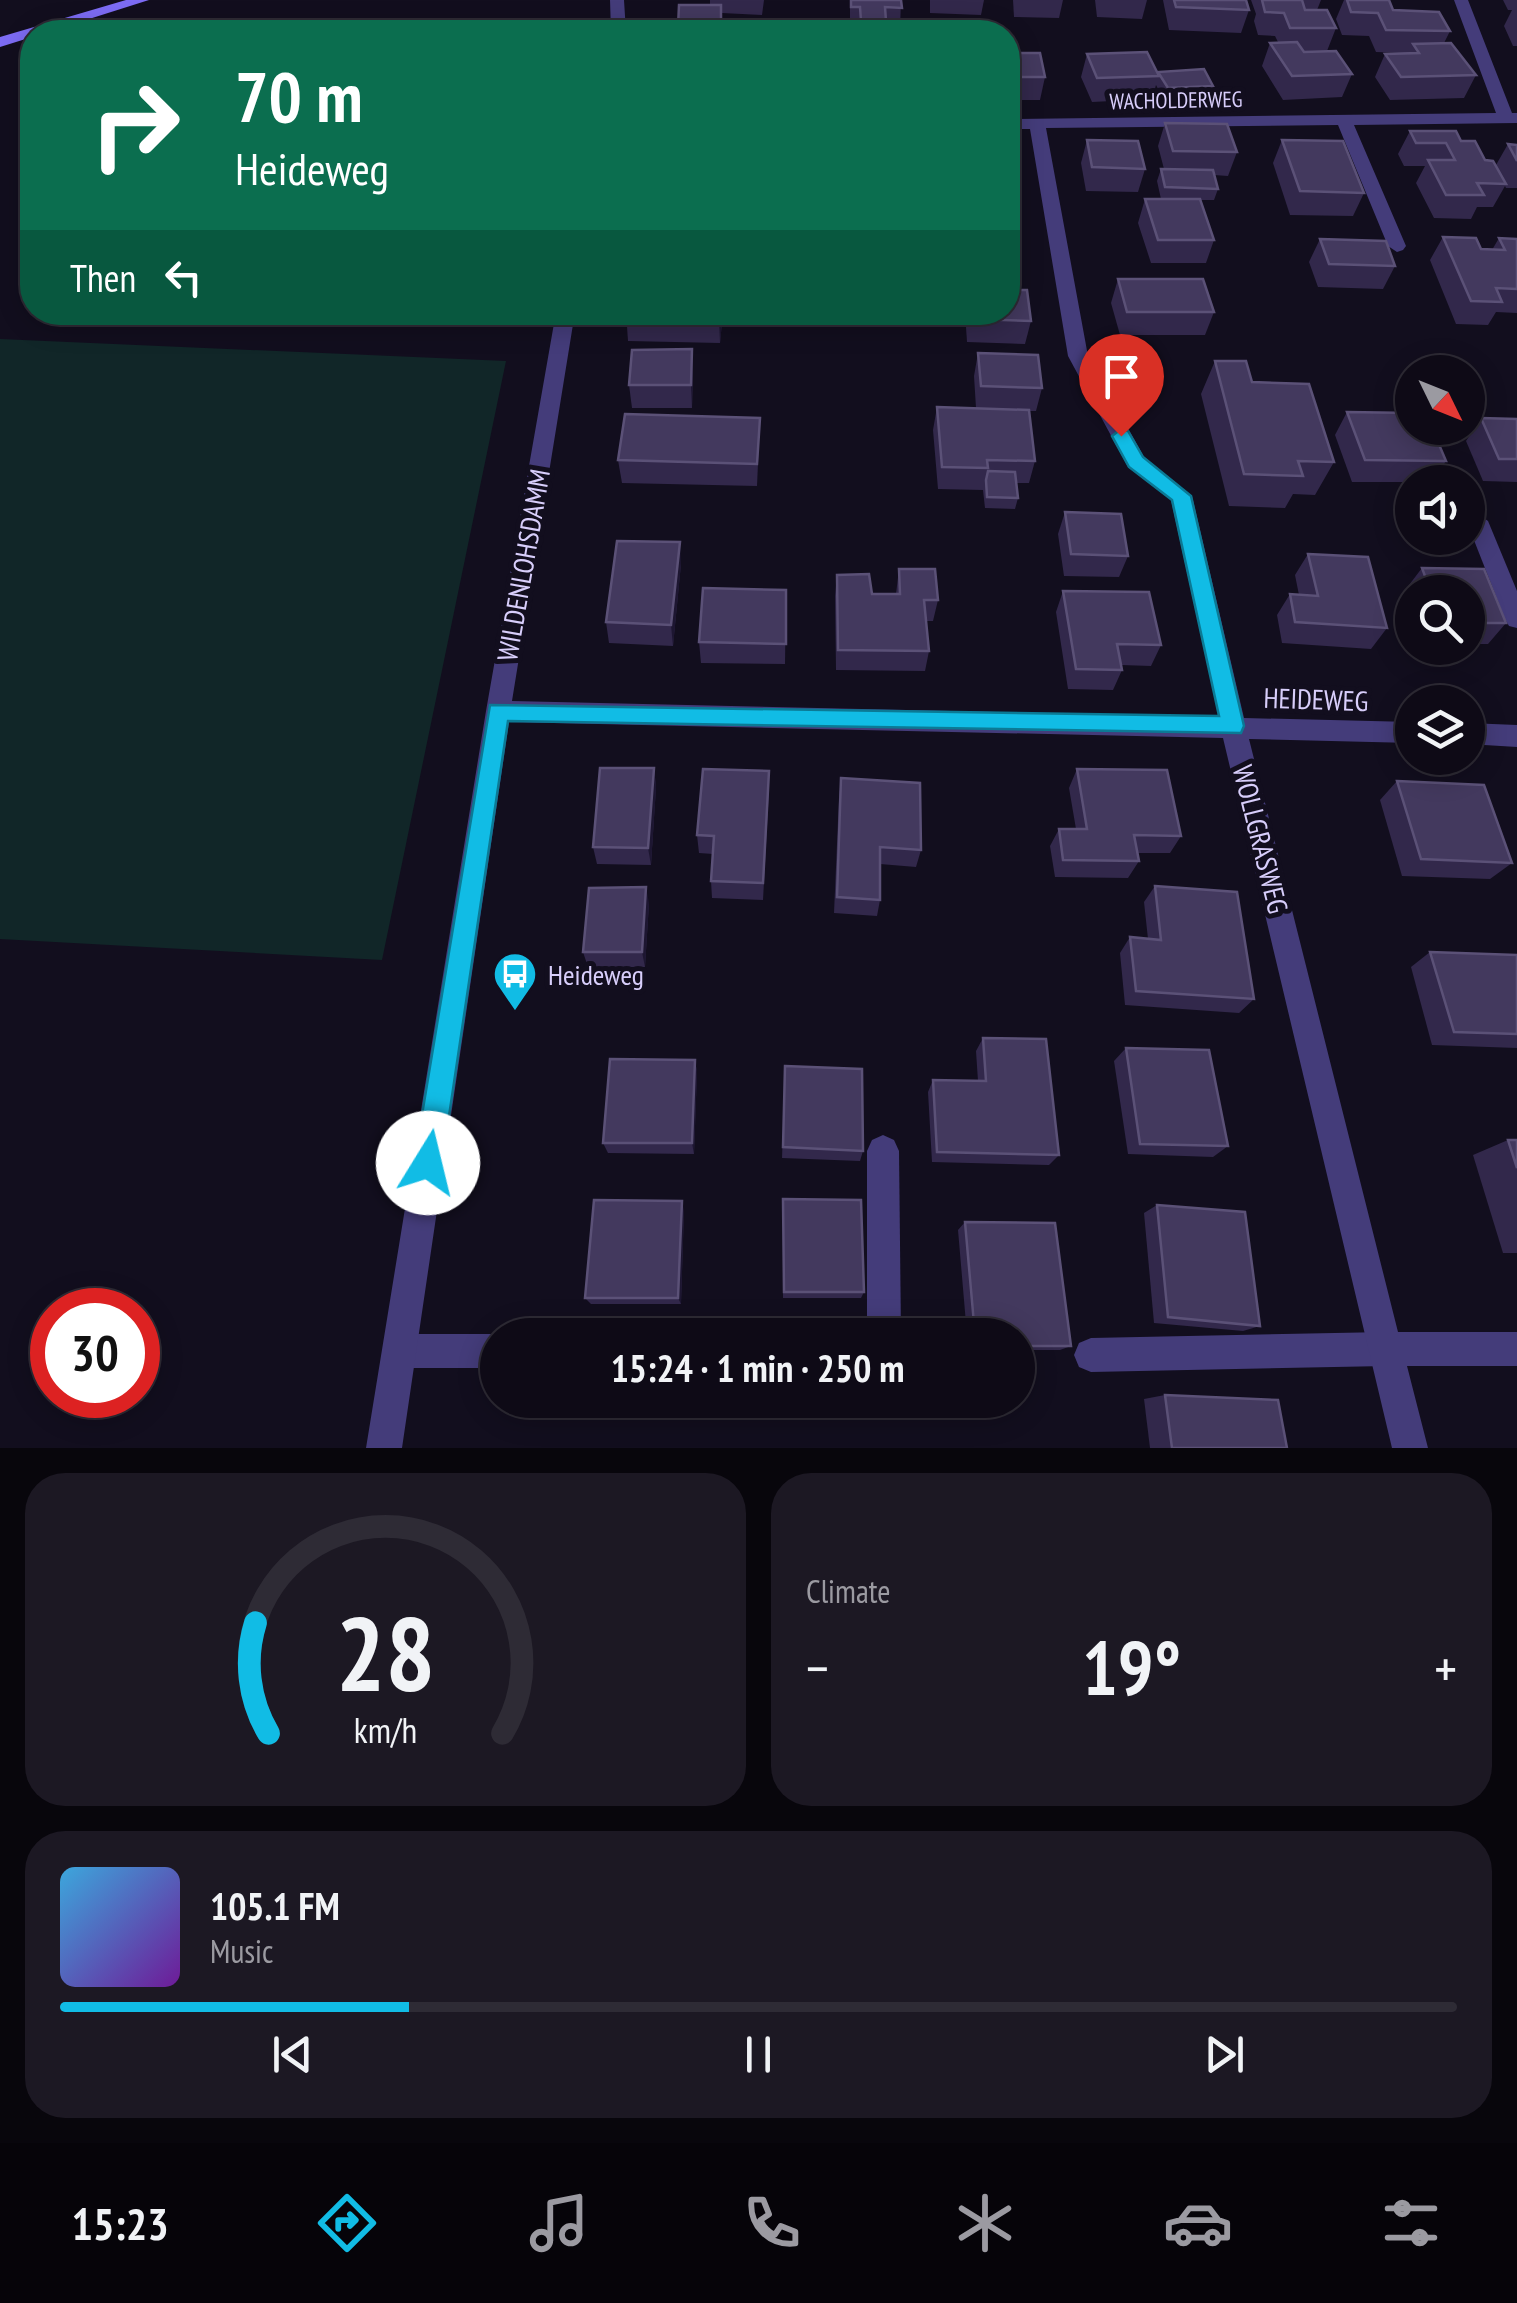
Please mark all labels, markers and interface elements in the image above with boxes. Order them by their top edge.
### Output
text: 70 m [235,51,363,141]
icon: right [70,60,200,190]
street label: WACHOLDERWEG [1109,85,1243,115]
text: Heideweg [235,139,389,197]
icon: left [156,250,211,305]
text: Then [70,253,136,302]
pin [1079,334,1164,437]
icon: arrive [1094,349,1149,404]
north arrow [1395,355,1485,445]
map controls [1395,355,1485,775]
button: sound [1395,465,1485,555]
street label: WILDENLOHSDAMM [488,466,558,664]
button: search [1395,575,1485,665]
street label: HEIDEWEG [1263,679,1369,719]
button: layers [1395,685,1485,775]
street label: WOLLGRASWEG [1225,761,1297,917]
bus stop icon: Heideweg [492,951,538,1012]
place label: Heideweg [548,956,644,993]
position arrow [376,1111,480,1215]
speed limit sign: 30 [30,1288,160,1418]
text: 15:24 · 1 min · 250 m [611,1343,904,1392]
text: Climate [806,1570,890,1612]
text: 28 [336,1585,435,1720]
text: 19° [1082,1619,1181,1716]
text: − [806,1632,829,1703]
text: + [1434,1632,1457,1703]
text: km/h [354,1707,417,1753]
text: 105.1 FM [210,1881,340,1930]
text: Music [210,1930,273,1972]
icon: previous [265,2027,320,2082]
icon: pause [731,2027,786,2082]
icon: next [1197,2027,1252,2082]
icon: directions [312,2188,382,2258]
icon: music [524,2188,594,2258]
icon: phone [737,2188,807,2258]
icon: climate [950,2188,1020,2258]
icon: car [1163,2188,1233,2258]
icon: filters [1376,2188,1446,2258]
text: 15:23 [71,2194,169,2252]

